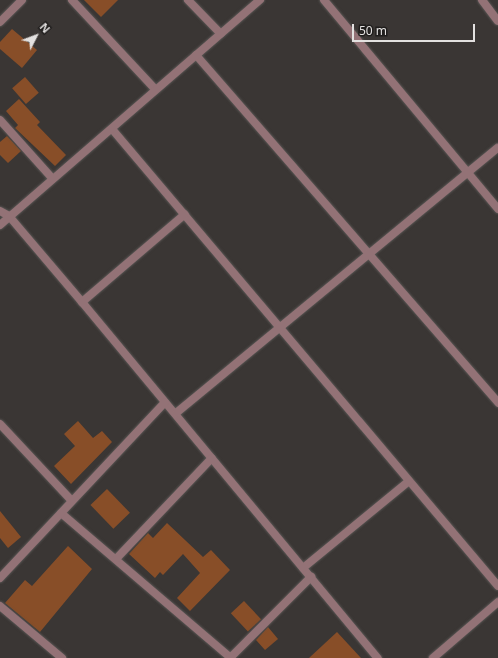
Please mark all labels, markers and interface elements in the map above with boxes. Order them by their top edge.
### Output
north arrow [16,16,56,56]
scale bar [354,16,477,42]
text: N [37,19,54,36]
text: 50 m [359,22,387,39]

